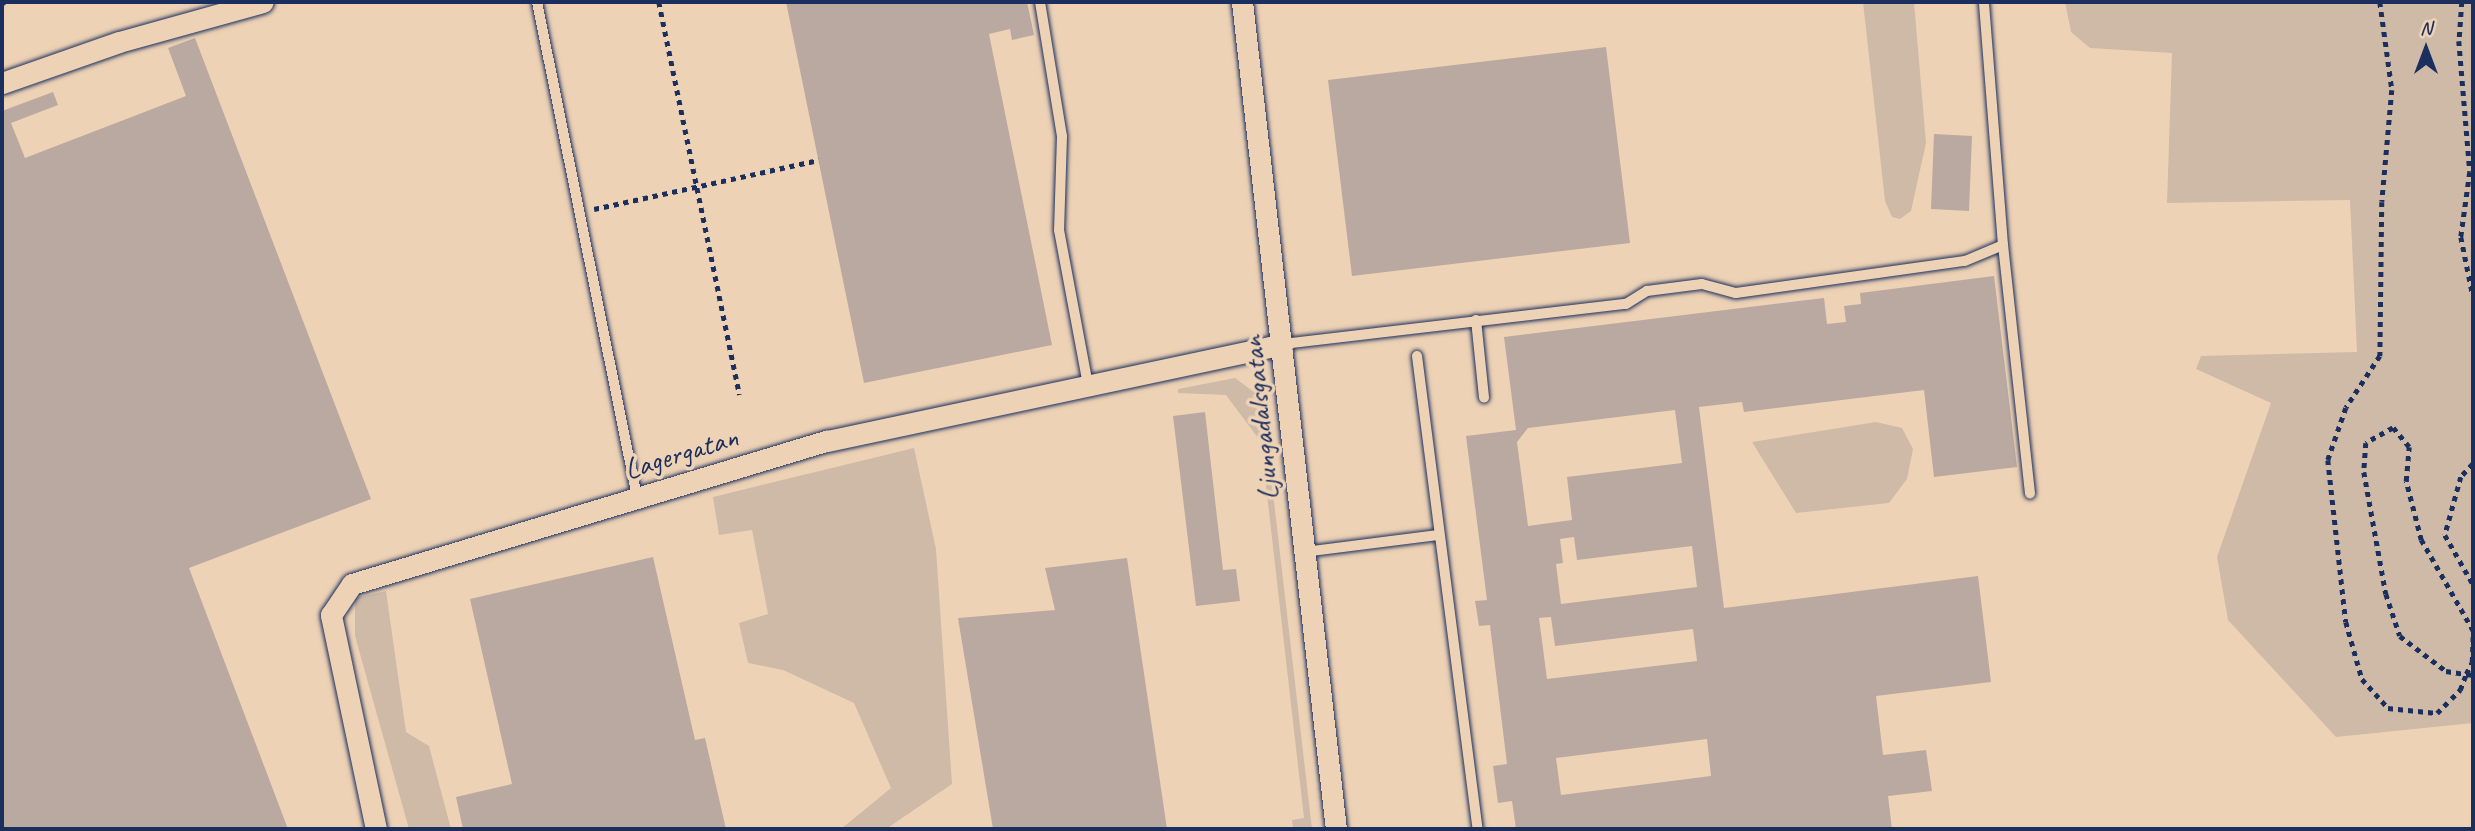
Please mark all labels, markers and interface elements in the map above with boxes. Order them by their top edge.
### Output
north arrow [2391,14,2461,84]
text: N [2420,16,2432,40]
street label: Ljungadalsgatan [1233,334,1287,502]
street label: Lagergatan [620,419,742,487]

